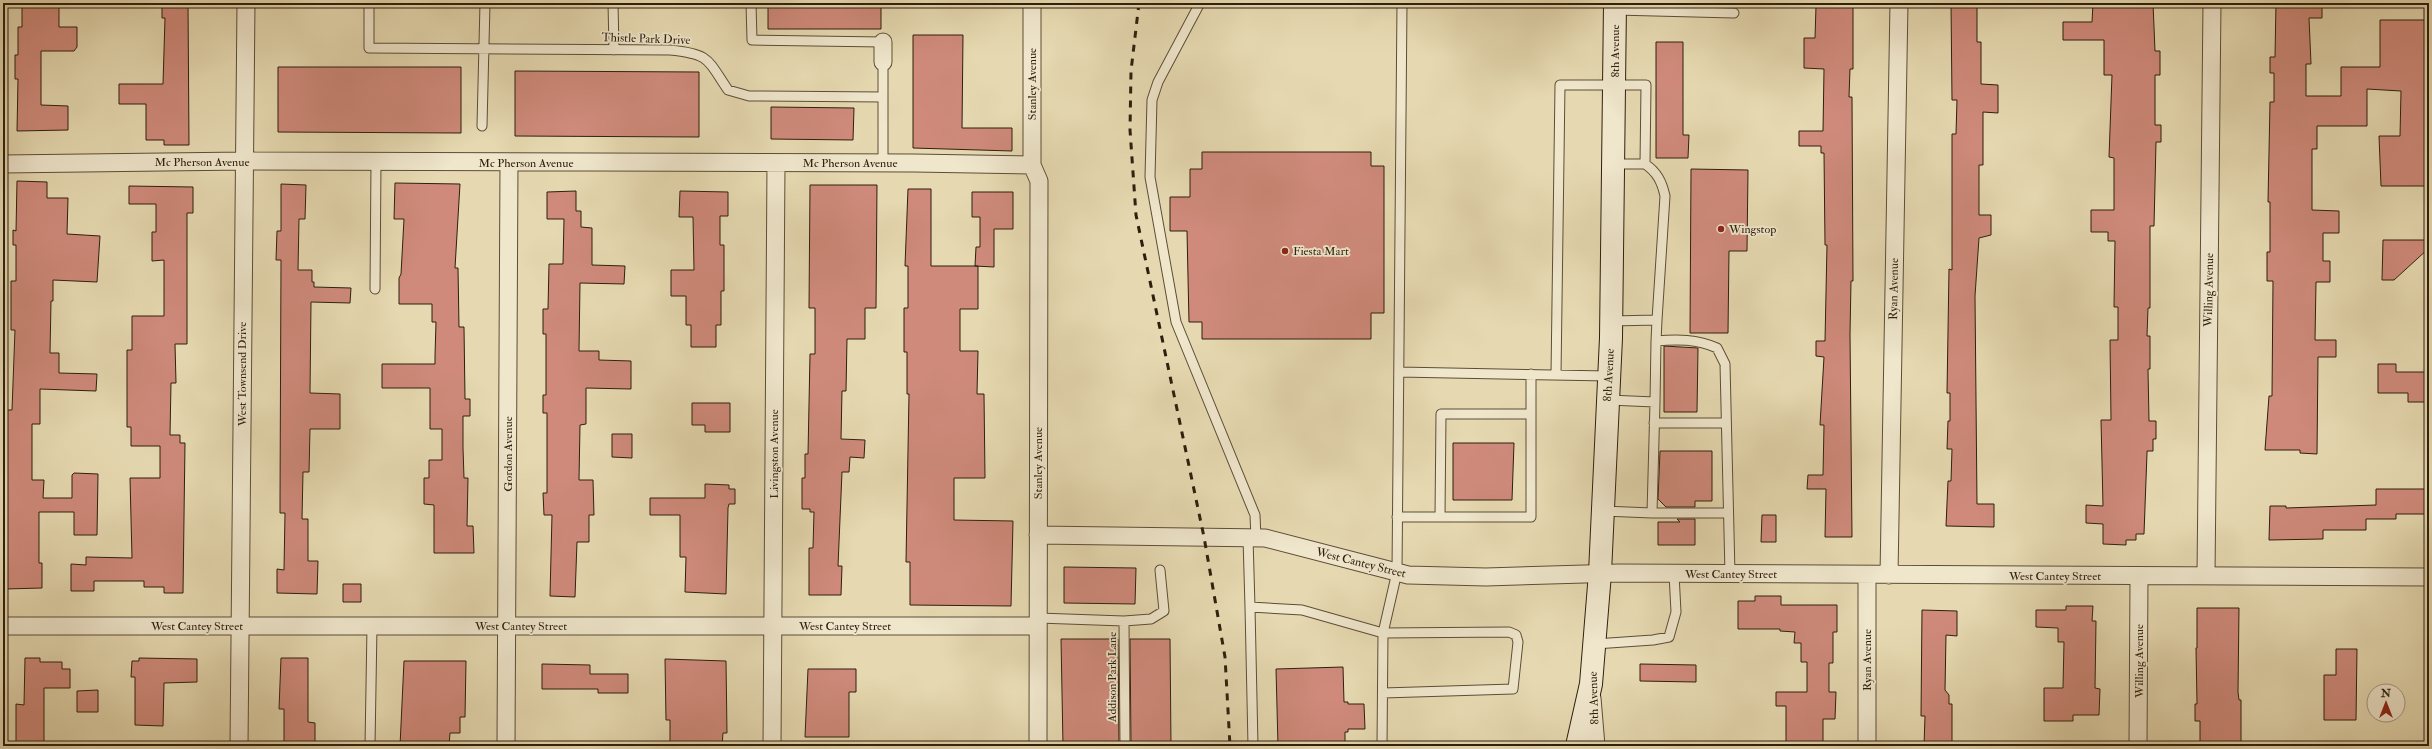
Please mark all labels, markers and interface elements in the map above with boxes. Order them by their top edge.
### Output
street label: 8th Avenue [1608,24,1623,78]
street label: Thistle Park Drive [601,30,691,48]
street label: Stanley Avenue [1025,48,1040,120]
street label: Mc Pherson Avenue [155,155,249,170]
street label: Mc Pherson Avenue [479,156,573,171]
street label: Mc Pherson Avenue [803,156,897,171]
place label: Wingstop [1728,222,1776,237]
marker: Wingstop [1716,224,1726,234]
place label: Fiesta Mart [1293,244,1349,259]
marker: Fiesta Mart [1280,246,1290,256]
street label: Willing Avenue [2201,253,2217,328]
street label: Ryan Avenue [1886,258,1902,320]
street label: West Townsend Drive [235,322,250,427]
street label: 8th Avenue [1600,348,1618,402]
street label: Livingston Avenue [767,409,782,499]
street label: Gordon Avenue [501,416,516,492]
street label: Stanley Avenue [1031,427,1046,499]
street label: West Cantey Street [1314,544,1408,581]
street label: West Cantey Street [1684,567,1777,582]
street label: West Cantey Street [2008,569,2101,584]
street label: West Cantey Street [150,619,243,634]
street label: West Cantey Street [474,619,567,634]
street label: West Cantey Street [798,619,891,634]
street label: Willing Avenue [2132,624,2147,699]
street label: Ryan Avenue [1860,629,1875,691]
street label: Addison Park Lane [1105,632,1120,723]
street label: 8th Avenue [1586,671,1602,725]
north arrow [2366,683,2406,723]
text: N [2380,687,2392,700]

